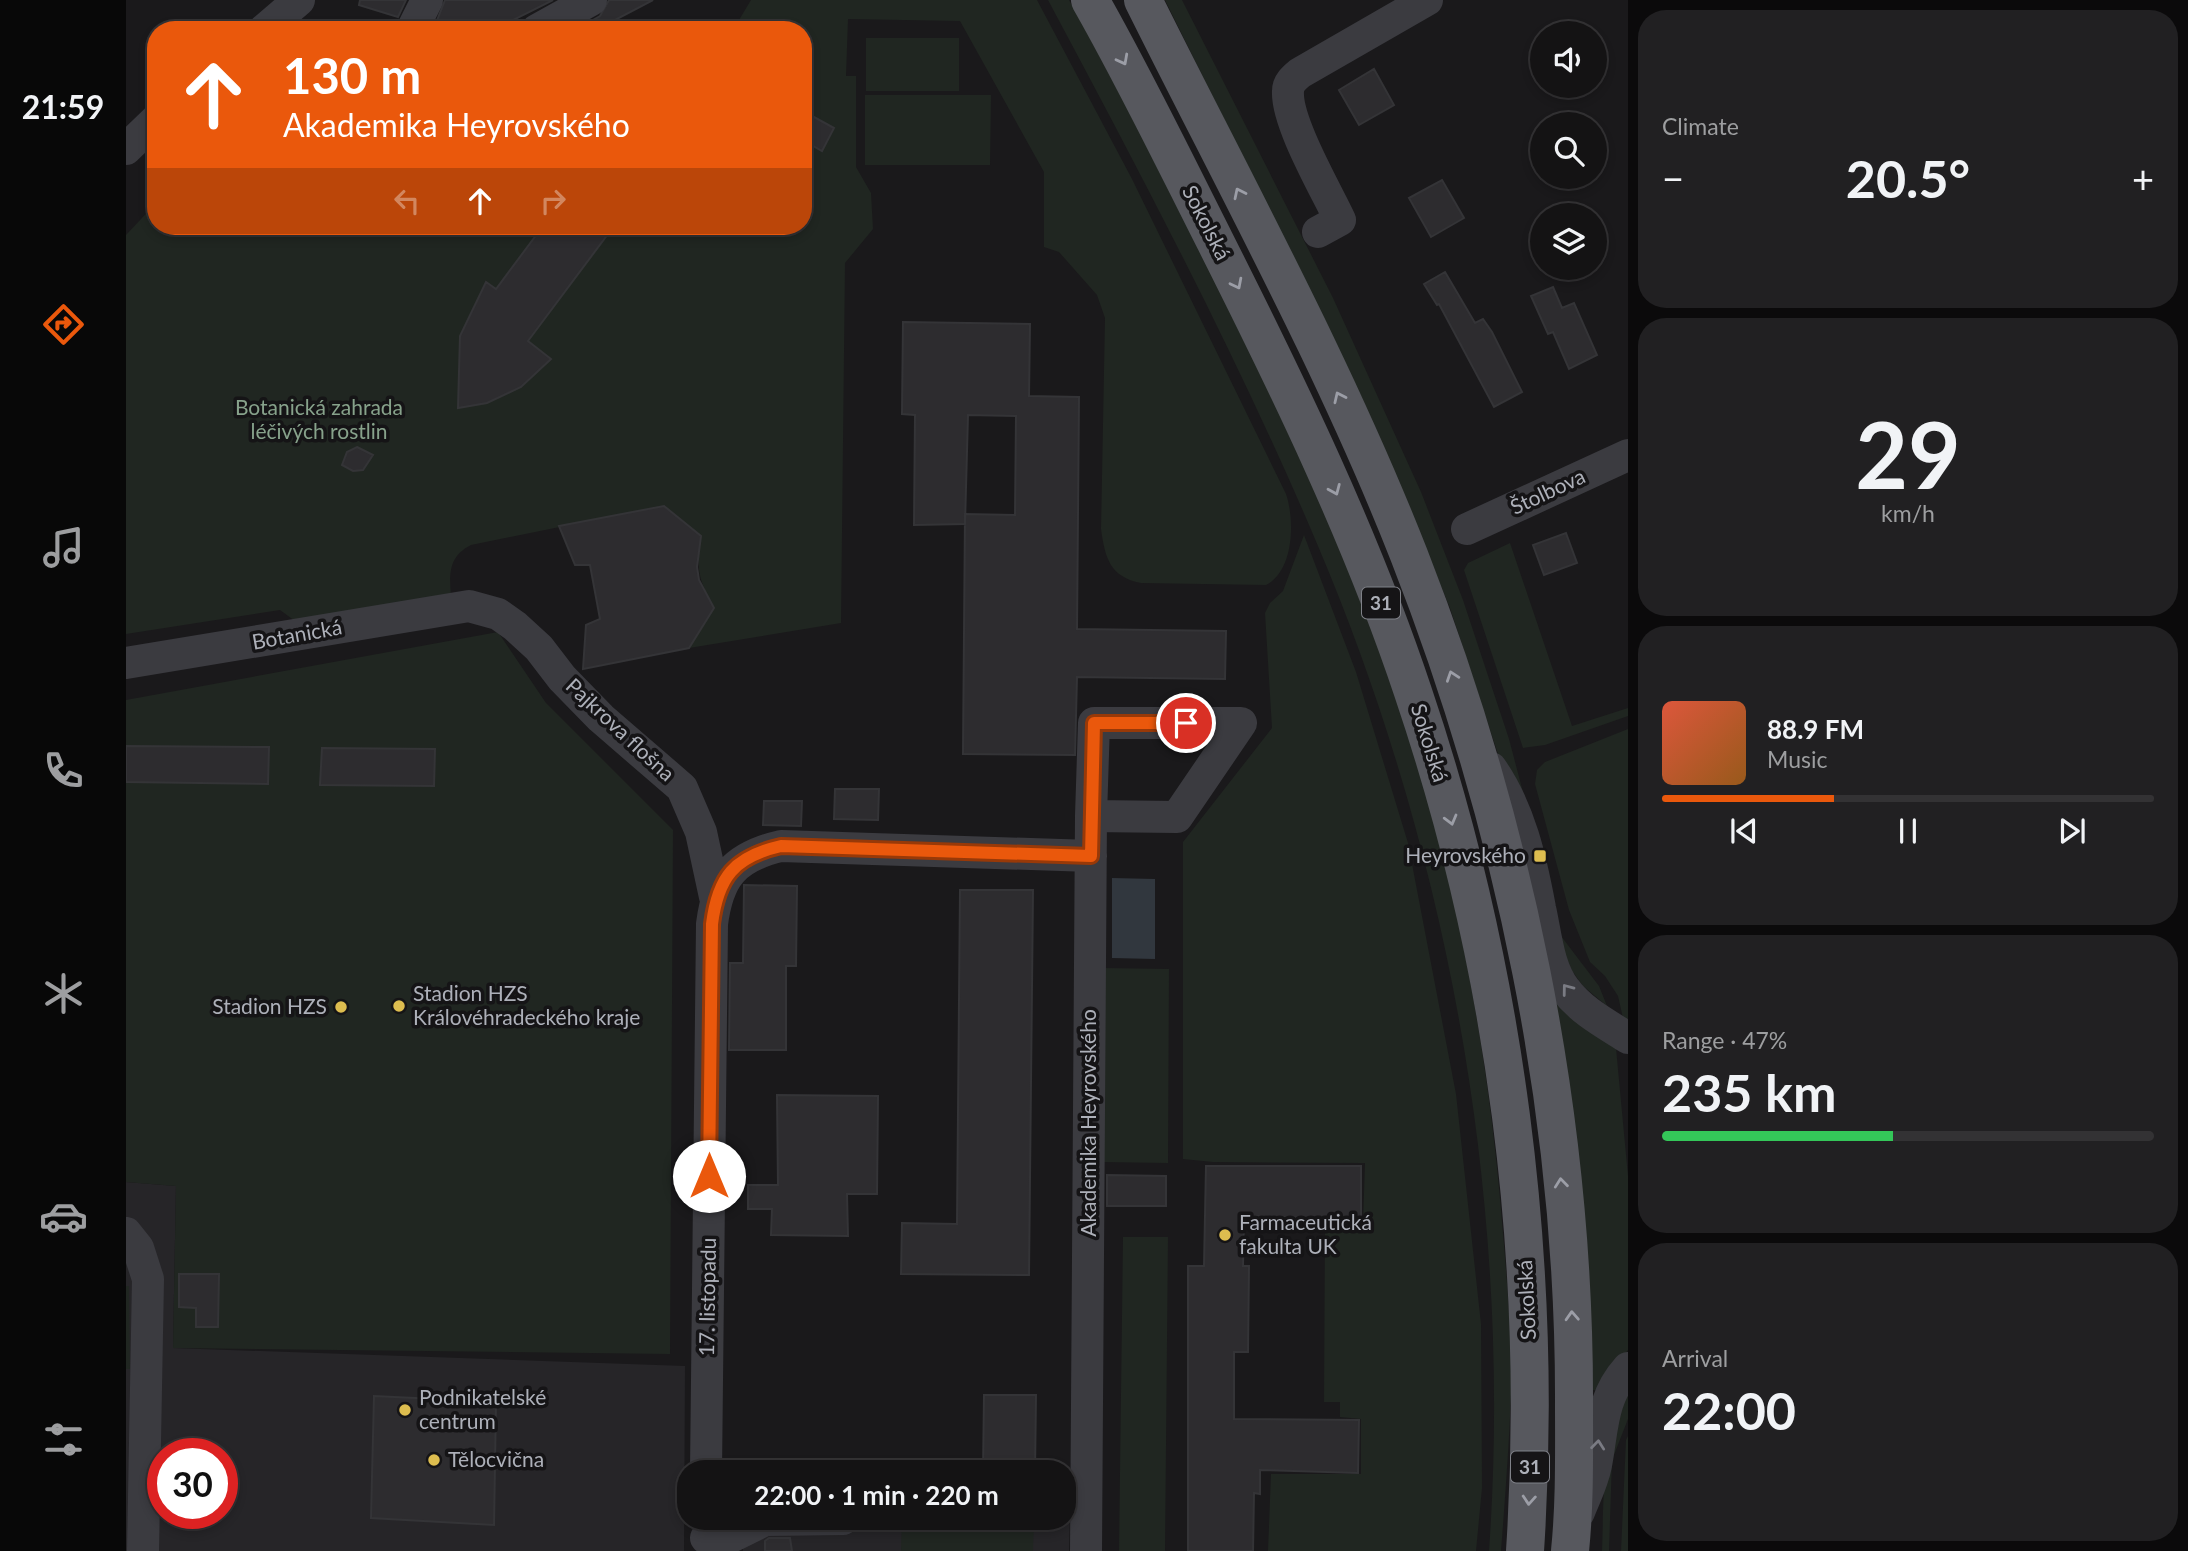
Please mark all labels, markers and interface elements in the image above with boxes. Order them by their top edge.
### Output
map controls [1530,21,1607,280]
button: sound [1530,21,1607,98]
text: 130 m [283,46,421,104]
icon: ahead [168,49,259,140]
one-way arrow [1114,53,1128,65]
text: 21:59 [22,87,104,126]
text: Akademika Heyrovského [283,105,630,144]
button: search [1530,112,1607,189]
text: Climate [1662,112,1739,140]
text: 20.5° [1846,147,1970,209]
text: − [1662,155,1684,201]
text: + [2132,155,2154,201]
street label: Sokolská [1178,181,1237,264]
icon: left [388,182,426,220]
icon: ahead [461,182,499,220]
icon: right [534,182,572,220]
one-way arrow [1234,188,1248,200]
button: layers [1530,203,1607,280]
one-way arrow [1229,277,1243,290]
icon: directions [39,300,88,349]
one-way arrow [1333,392,1347,404]
park label: Botanická zahrada léčivých rostlin [235,394,403,443]
text: 29 [1855,399,1961,508]
street label: Štolbova [1506,462,1589,519]
one-way arrow [1326,483,1340,495]
text: km/h [1881,499,1935,527]
icon: music [39,523,88,572]
road number: 31 [1362,588,1400,618]
street label: Botanická [250,613,344,654]
one-way arrow [1446,670,1460,683]
street label: Pajkrova flošna [562,672,680,786]
pin [1156,693,1216,753]
street label: Sokolská [1407,700,1454,785]
icon: arrive [1167,704,1205,742]
text: 88.9 FM [1767,713,1864,745]
text: Music [1767,745,1827,773]
icon: phone [39,746,88,795]
icon: previous [1725,812,1763,850]
icon: pause [1889,812,1927,850]
icon: next [2053,812,2091,850]
one-way arrow [1443,814,1457,826]
place label: Heyrovského [1405,842,1526,867]
marker: Heyrovského [1532,848,1548,864]
icon: climate [39,969,88,1018]
place label: Stadion HZS Královéhradeckého kraje [413,980,640,1029]
one-way arrow [1563,985,1575,997]
place label: Stadion HZS [212,993,327,1018]
marker: Stadion HZS Královéhradeckého kraje [391,998,407,1014]
marker: Stadion HZS [333,999,349,1015]
street label: Akademika Heyrovského [1075,1009,1100,1237]
text: Range · 47% [1662,1026,1787,1054]
text: 235 km [1662,1061,1836,1123]
position arrow [672,1139,746,1213]
one-way arrow [1554,1177,1569,1188]
icon: car [39,1192,88,1241]
place label: Farmaceutická fakulta UK [1239,1209,1372,1258]
marker: Farmaceutická fakulta UK [1217,1227,1233,1243]
street label: 17. listopadu [693,1237,720,1357]
street label: Sokolská [1511,1259,1540,1341]
one-way arrow [1565,1310,1580,1321]
text: Arrival [1662,1344,1728,1372]
text: 22:00 [1662,1379,1796,1441]
place label: Podnikatelské centrum [419,1384,546,1433]
marker: Podnikatelské centrum [397,1402,413,1418]
icon: filters [39,1415,88,1464]
speed limit sign: 30 [147,1438,238,1529]
one-way arrow [1590,1439,1605,1450]
place label: Tělocvična [448,1446,544,1471]
marker: Tělocvična [426,1452,442,1468]
road number: 31 [1511,1452,1549,1483]
text: 22:00 · 1 min · 220 m [754,1479,999,1511]
one-way arrow [1521,1495,1536,1506]

